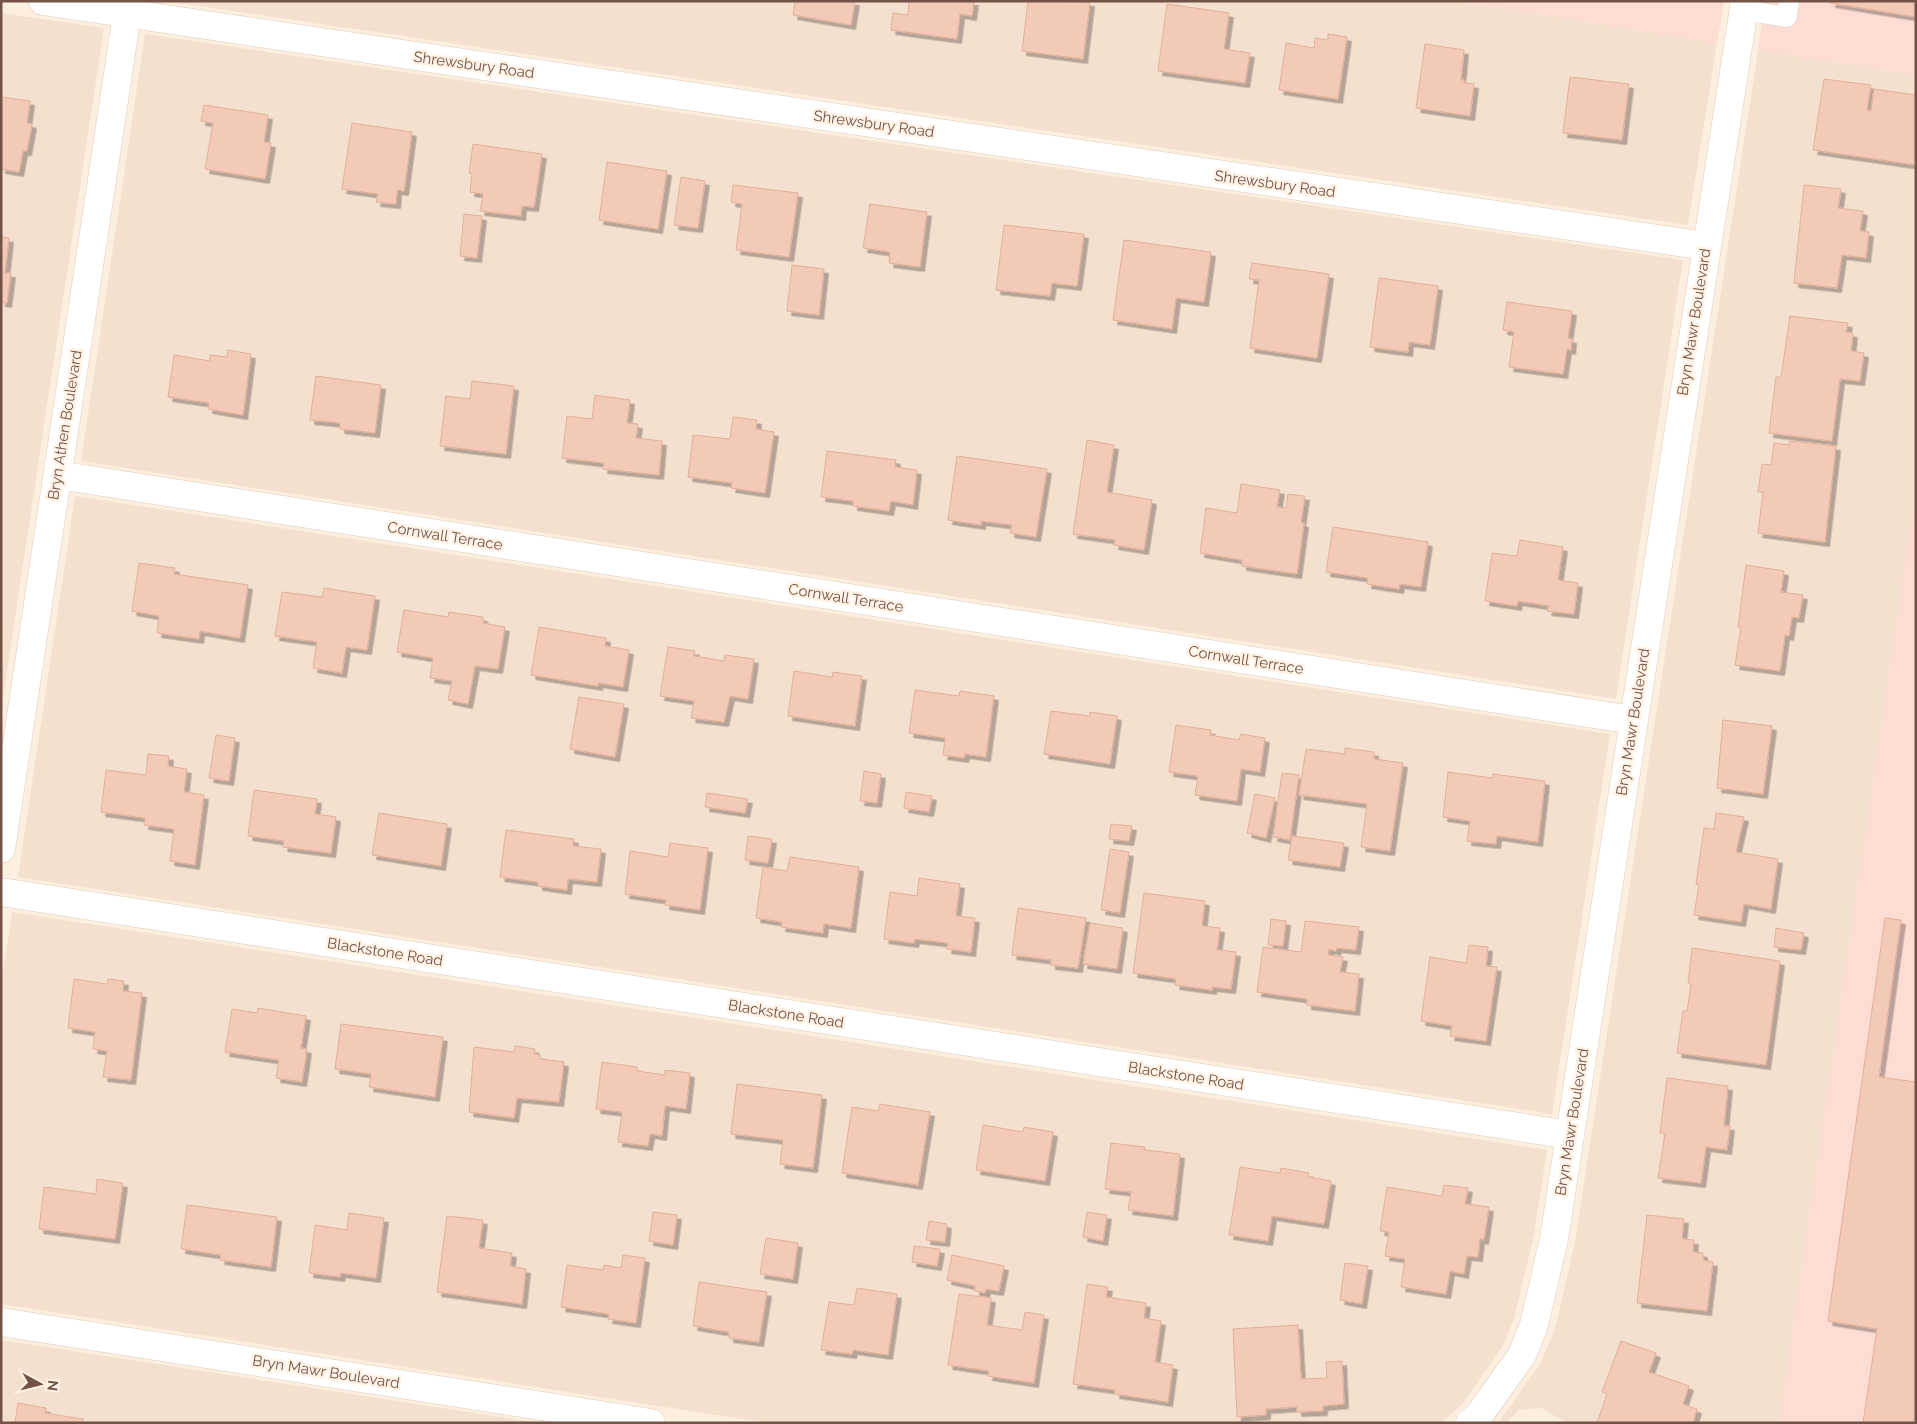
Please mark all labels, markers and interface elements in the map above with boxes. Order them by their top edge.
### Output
street label: Shrewsbury Road [412,48,536,82]
street label: Shrewsbury Road [812,107,936,141]
street label: Shrewsbury Road [1213,167,1337,201]
street label: Bryn Mawr Boulevard [1673,247,1715,397]
street label: Bryn Athen Boulevard [44,349,86,501]
street label: Cornwall Terrace [386,518,504,554]
street label: Cornwall Terrace [787,580,905,616]
street label: Cornwall Terrace [1187,642,1305,678]
street label: Bryn Mawr Boulevard [1612,647,1654,797]
street label: Blackstone Road [326,934,444,970]
street label: Blackstone Road [727,996,845,1032]
street label: Bryn Mawr Boulevard [1551,1047,1593,1197]
street label: Blackstone Road [1127,1058,1245,1094]
street label: Bryn Mawr Boulevard [251,1351,401,1393]
north arrow [15,1359,65,1409]
text: N [44,1379,61,1392]

